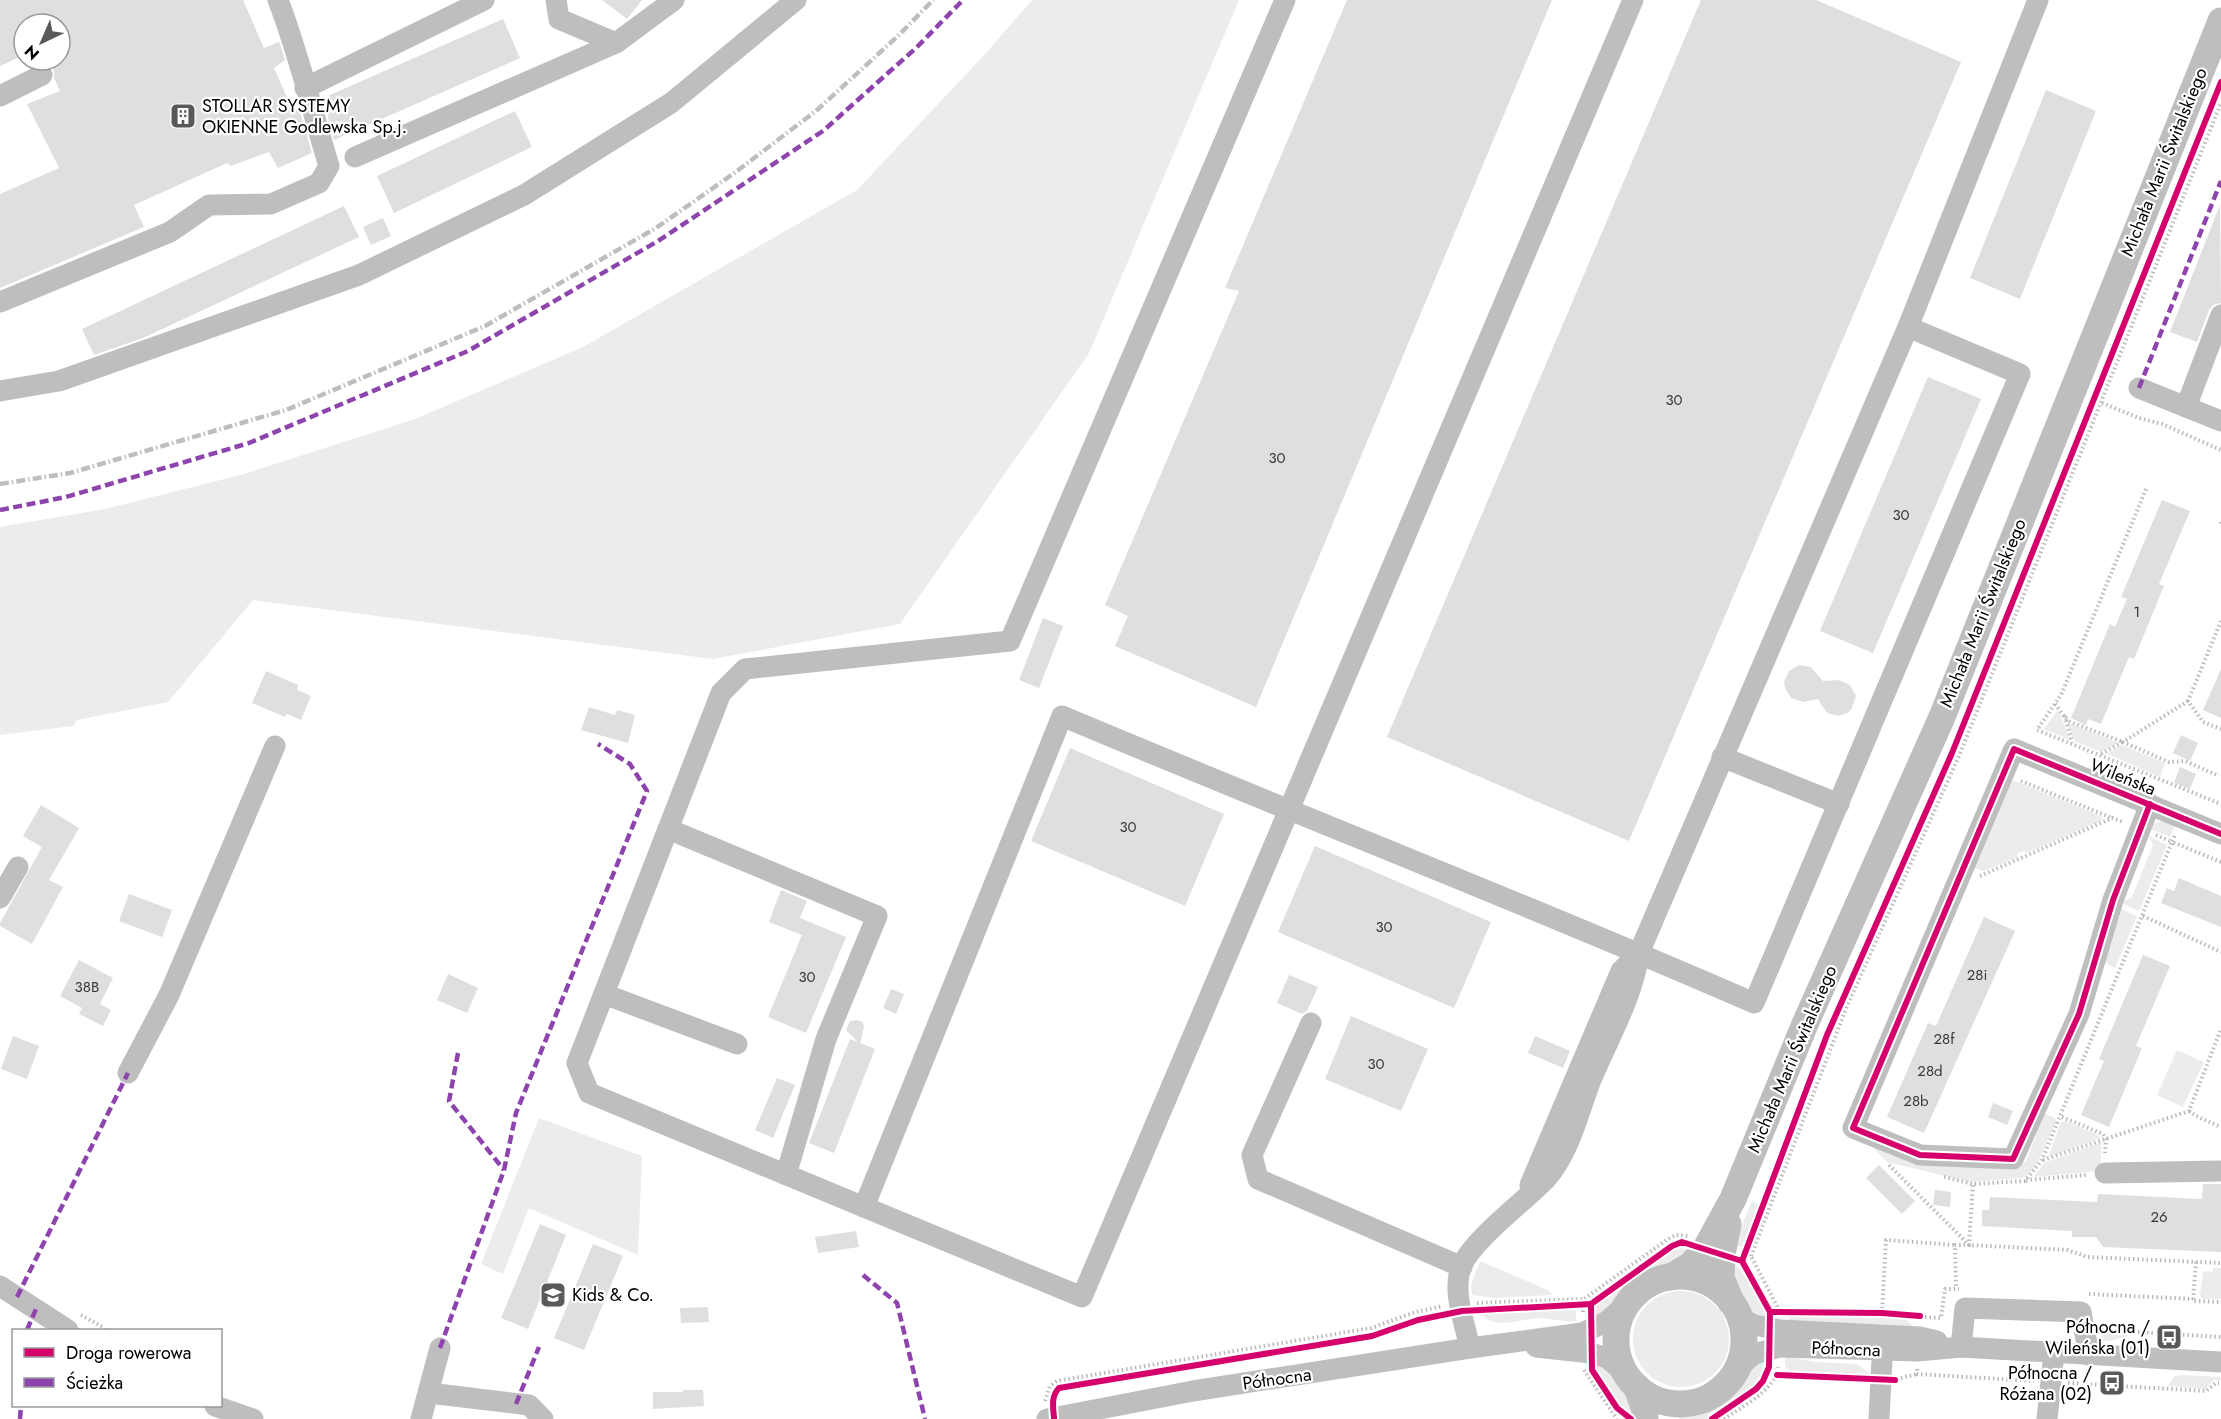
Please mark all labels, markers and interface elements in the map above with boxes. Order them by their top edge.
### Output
north arrow [12,12,72,72]
text: N [19,40,44,65]
street label: Michała Marii Świtalskiego [2114,64,2214,260]
place label: STOLLAR SYSTEMY OKIENNE Godlewska Sp.j. [202,93,407,140]
building icon: STOLLAR SYSTEMY OKIENNE Godlewska Sp.j. [168,101,198,131]
house number: 30 [1665,389,1683,411]
house number: 30 [1268,447,1286,469]
house number: 30 [1892,504,1910,526]
street label: Michała Marii Świtalskiego [1933,515,2033,711]
house number: 1 [2134,601,2140,623]
street label: Wileńska [2086,752,2160,802]
house number: 30 [1119,816,1137,838]
house number: 30 [1375,916,1393,938]
street label: Michała Marii Świtalskiego [1741,961,1843,1157]
house number: 28i [1967,964,1987,986]
house number: 30 [798,966,816,988]
house number: 38B [75,976,99,998]
house number: 28f [1933,1028,1955,1050]
house number: 30 [1367,1053,1385,1075]
house number: 28d [1917,1060,1943,1082]
house number: 28b [1903,1090,1929,1112]
house number: 26 [2150,1206,2168,1228]
school or university icon: Kids & Co. [538,1280,568,1310]
place label: Kids & Co. [572,1282,654,1308]
place label: Północna / Wileńska (01) [2045,1314,2150,1361]
bus stop icon: Północna / Wileńska (01) [2154,1322,2184,1352]
legend [12,1329,222,1407]
street label: Północna [1811,1335,1881,1363]
text: Droga rowerowa [66,1340,191,1366]
place label: Północna / Różana (02) [1999,1360,2092,1407]
street label: Północna [1241,1361,1313,1397]
bus stop icon: Północna / Różana (02) [2097,1368,2127,1398]
text: Ścieżka [66,1370,123,1396]

